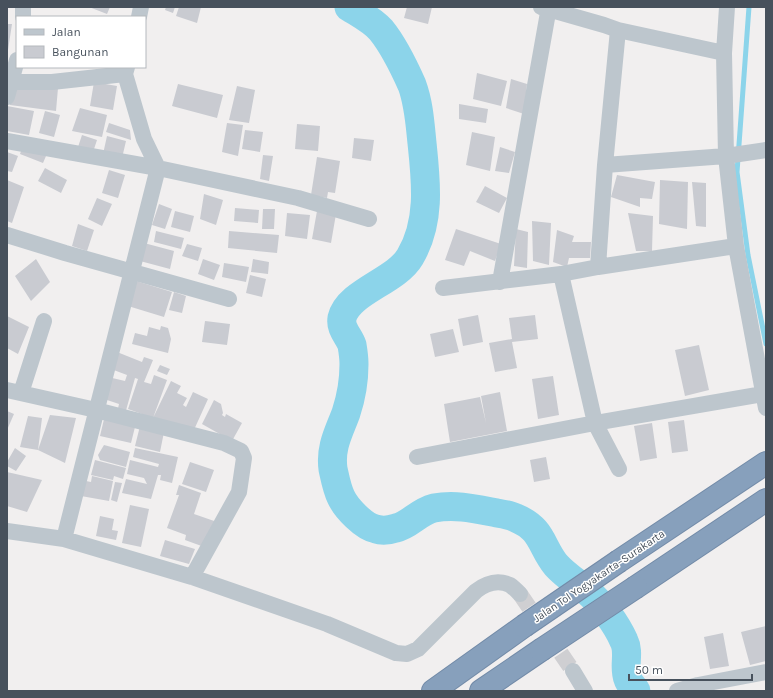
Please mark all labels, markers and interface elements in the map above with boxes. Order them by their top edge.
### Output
legend [16,16,146,68]
text: Jalan [52,25,81,39]
text: Bangunan [52,45,108,59]
street label: Jalan Tol Yogyakarta–Surakarta [531,527,667,625]
scale bar [629,656,752,682]
text: 50 m [635,663,663,677]

